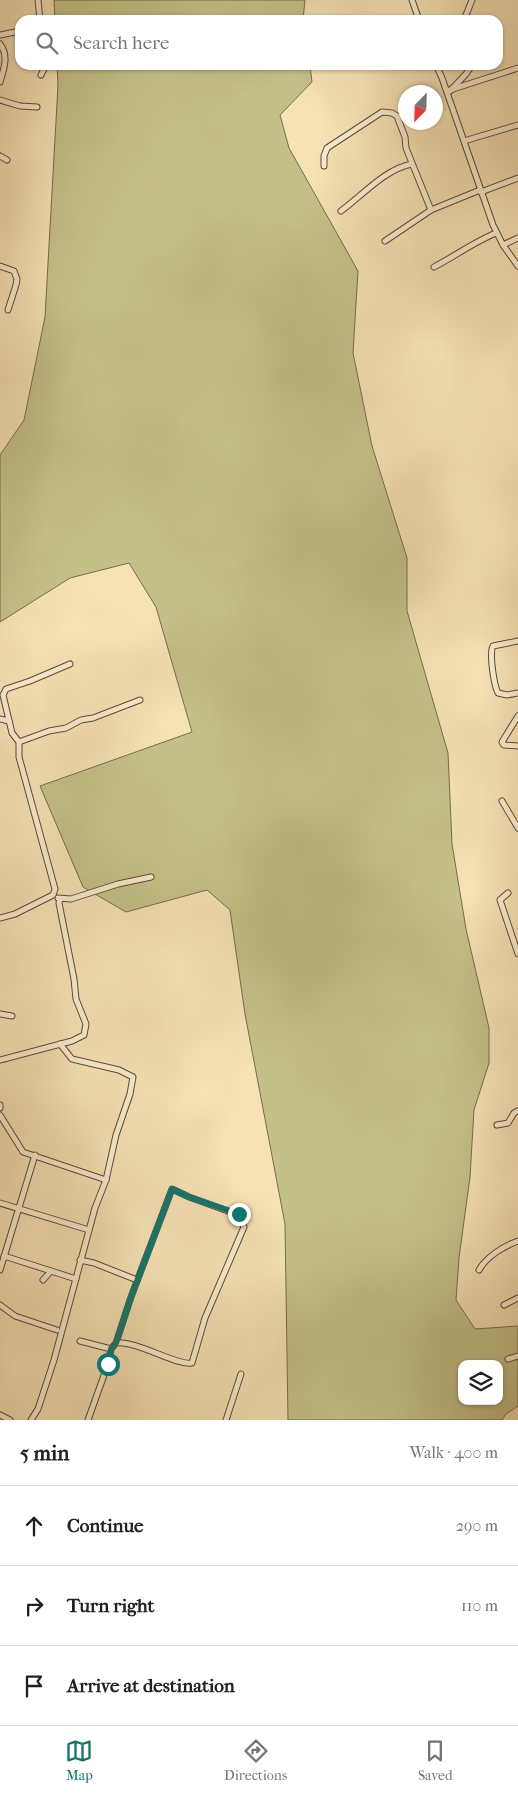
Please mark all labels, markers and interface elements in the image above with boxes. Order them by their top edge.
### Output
search box [15,15,503,70]
icon: search [33,29,61,57]
text: Search here [73,32,169,54]
north arrow [398,85,443,130]
route end [228,1203,251,1226]
route start [97,1353,120,1376]
map controls [458,1360,503,1405]
button: layers [458,1360,503,1405]
text: 5 min [20,1441,69,1465]
text: Walk · 400 m [409,1443,498,1462]
icon: ahead [20,1512,48,1540]
text: Continue [67,1515,143,1537]
text: 290 m [456,1516,498,1535]
icon: right [20,1592,48,1620]
text: Turn right [67,1595,154,1617]
text: 110 m [461,1596,498,1615]
icon: arrive [20,1672,48,1700]
text: Arrive at destination [67,1675,235,1697]
tab: Map [65,1737,93,1784]
tab: Directions [224,1737,287,1784]
tab: Saved [418,1737,453,1784]

